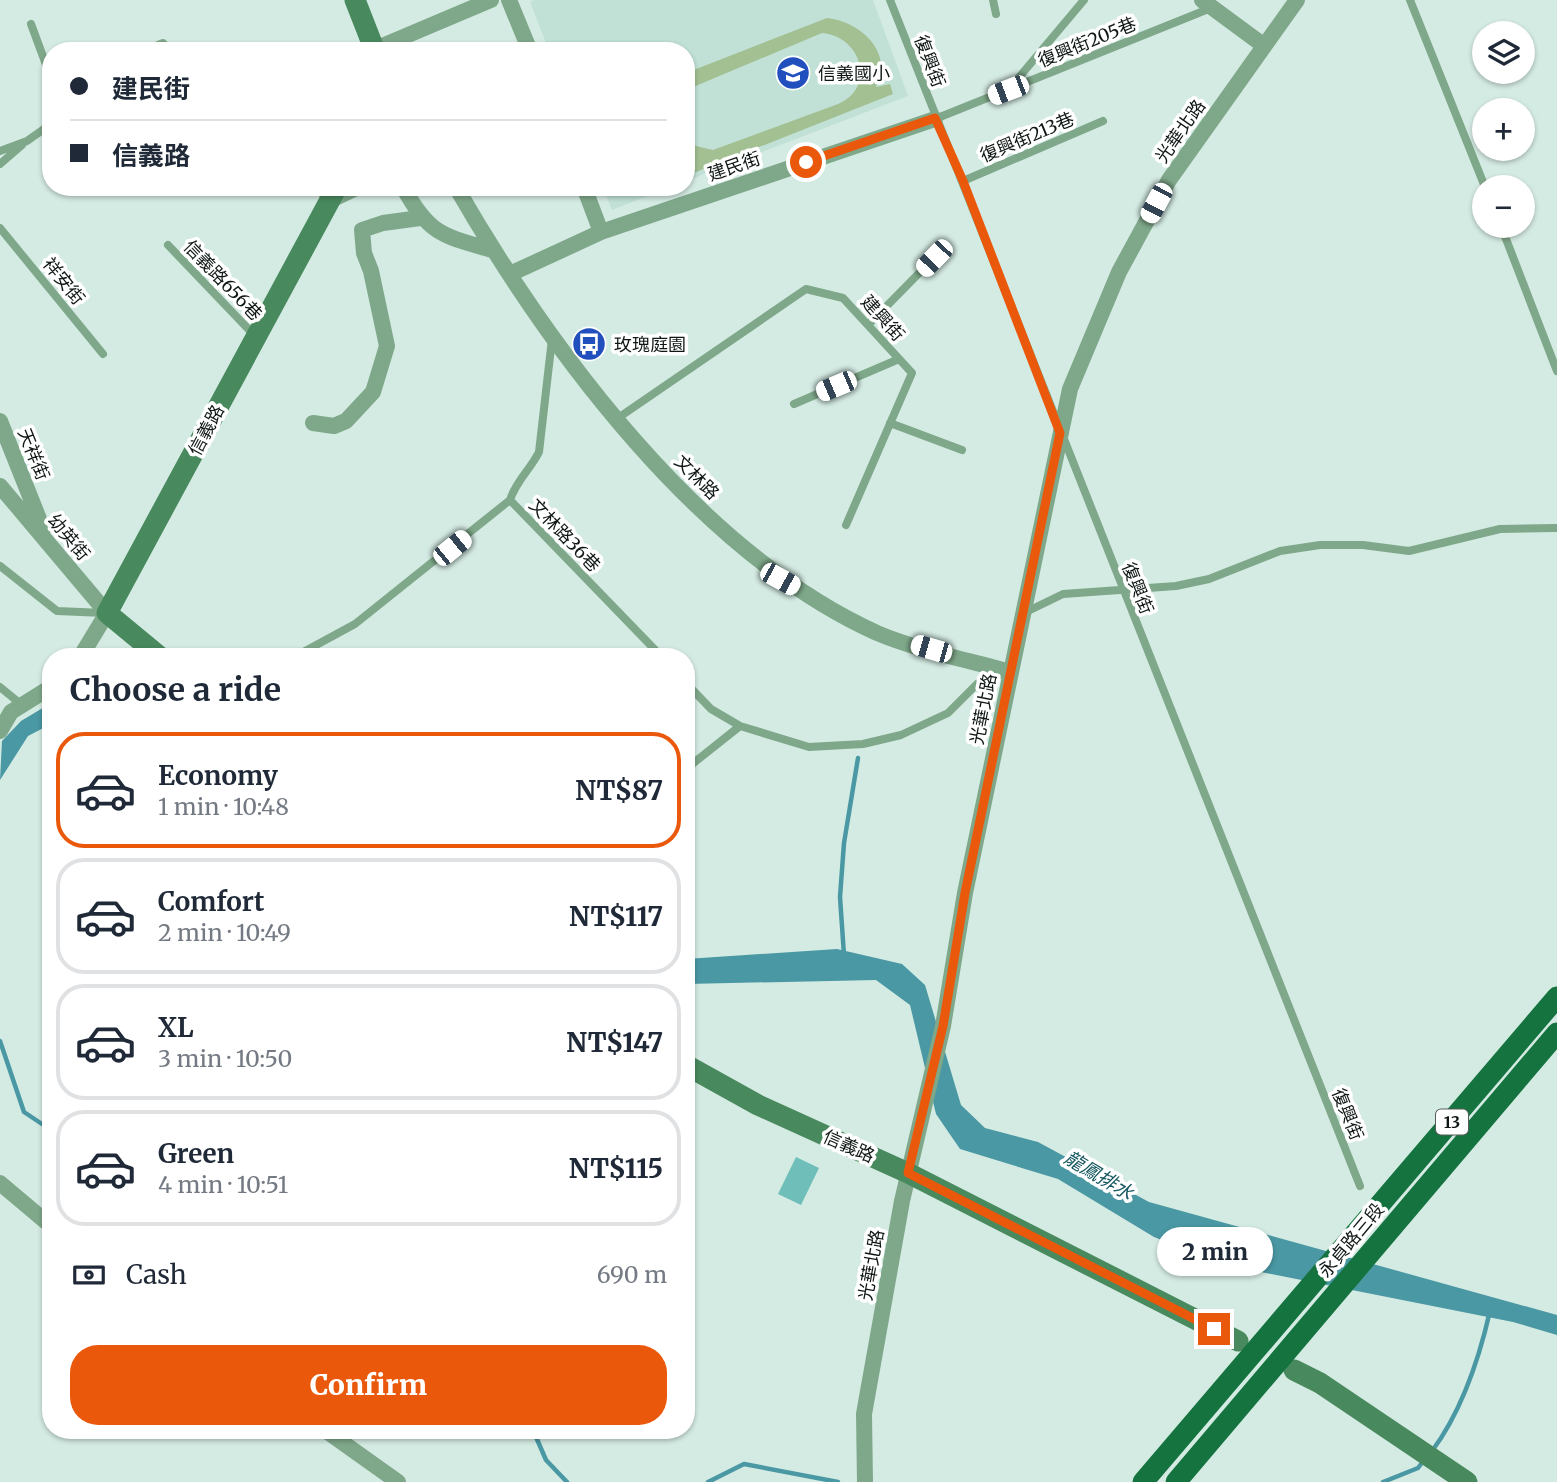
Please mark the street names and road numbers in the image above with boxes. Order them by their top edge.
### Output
street label: 復興街205巷 [1034,12,1140,72]
street label: 復興街 [910,32,950,90]
street label: 光華北路 [1150,95,1210,167]
street label: 復興街213巷 [976,107,1078,167]
street label: 建民街 [705,146,763,186]
street label: 信義路656巷 [179,235,267,325]
street label: 祥安街 [38,253,90,309]
street label: 建興街 [856,290,910,346]
street label: 信義路 [183,401,229,459]
street label: 天祥街 [13,425,55,483]
street label: 文林路 [670,450,724,504]
street label: 文林路36巷 [524,494,606,576]
street label: 幼英街 [43,509,95,565]
street label: 復興街 [1117,559,1159,617]
street label: 光華北路 [965,671,1001,747]
street label: 復興街 [1327,1085,1369,1143]
road number: 13 [1436,1110,1468,1134]
street label: 信義路 [820,1125,878,1167]
street label: 永貞路三段 [1313,1198,1389,1282]
street label: 光華北路 [853,1228,889,1302]

